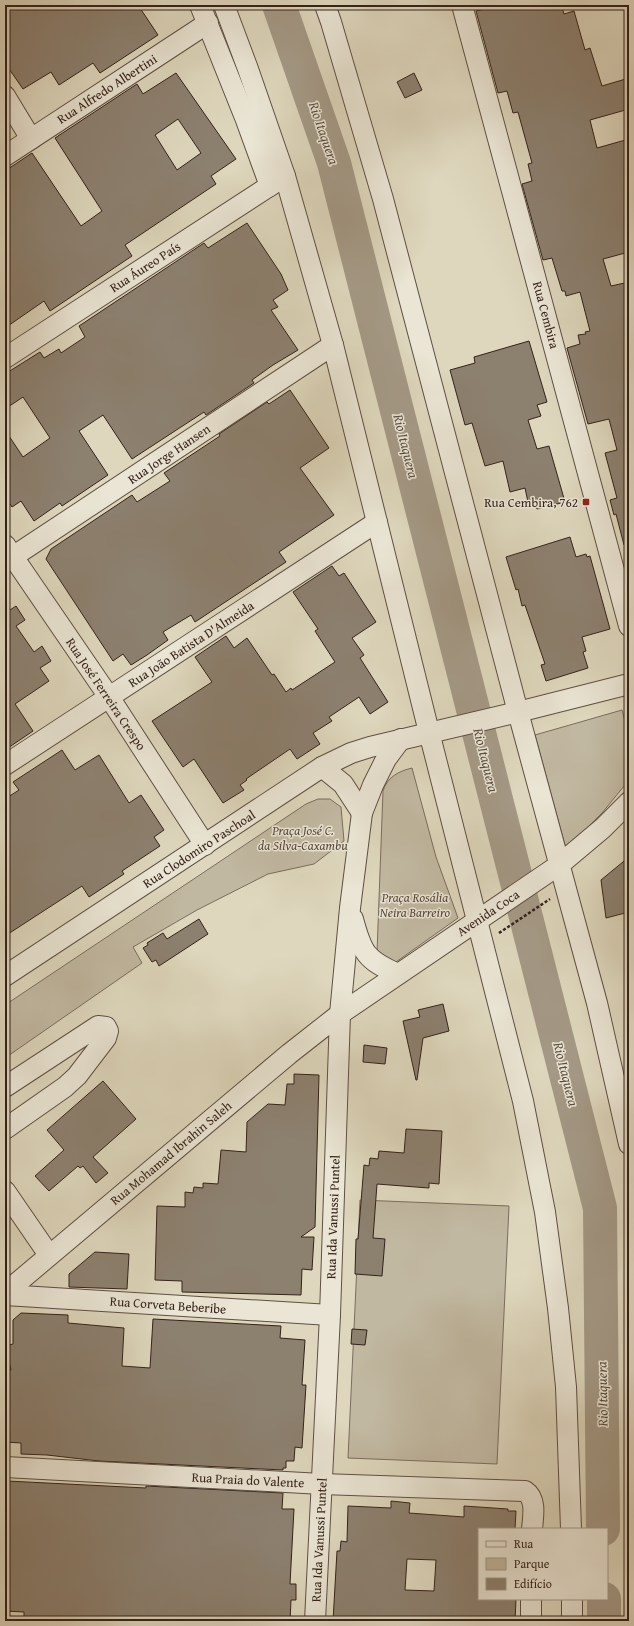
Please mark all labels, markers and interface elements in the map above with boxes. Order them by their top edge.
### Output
street label: Rua Alfredo Albertini [53,49,161,129]
water label: Rio Itaquera [304,98,344,168]
street label: Rua Áureo País [106,237,184,297]
street label: Rua Cembira [528,279,564,352]
water label: Rio Itaquera [388,411,424,481]
street label: Rua Jorge Hansen [124,419,215,489]
place label: Rua Cembira, 762 [484,493,578,512]
marker: Rua Cembira, 762 [581,497,591,507]
street label: Rua João Batista D'Almeida [124,596,258,692]
street label: Rua José Ferreira Crespo [61,634,151,754]
water label: Rio Itaquera [468,725,504,795]
street label: Rua Clodomiro Paschoal [139,805,259,893]
park label: Praça José C. da Silva-Caxambu [258,821,348,855]
street label: Avenida Coca [453,885,524,941]
park label: Praça Rosália Neira Barreiro [380,888,451,922]
water label: Rio Itaquera [548,1039,584,1109]
street label: Rua Mohamad Ibrahin Saleh [106,1096,236,1210]
street label: Rua Ida Vanussi Puntel [321,1154,345,1279]
street label: Rua Corveta Beberibe [109,1291,227,1319]
water label: Rio Itaquera [591,1361,613,1428]
street label: Rua Praia do Valente [191,1468,305,1492]
street label: Rua Ida Vanussi Puntel [306,1477,332,1603]
legend [478,1528,608,1600]
text: Rua [514,1535,533,1552]
text: Parque [514,1555,550,1572]
text: Edifício [514,1575,552,1592]

